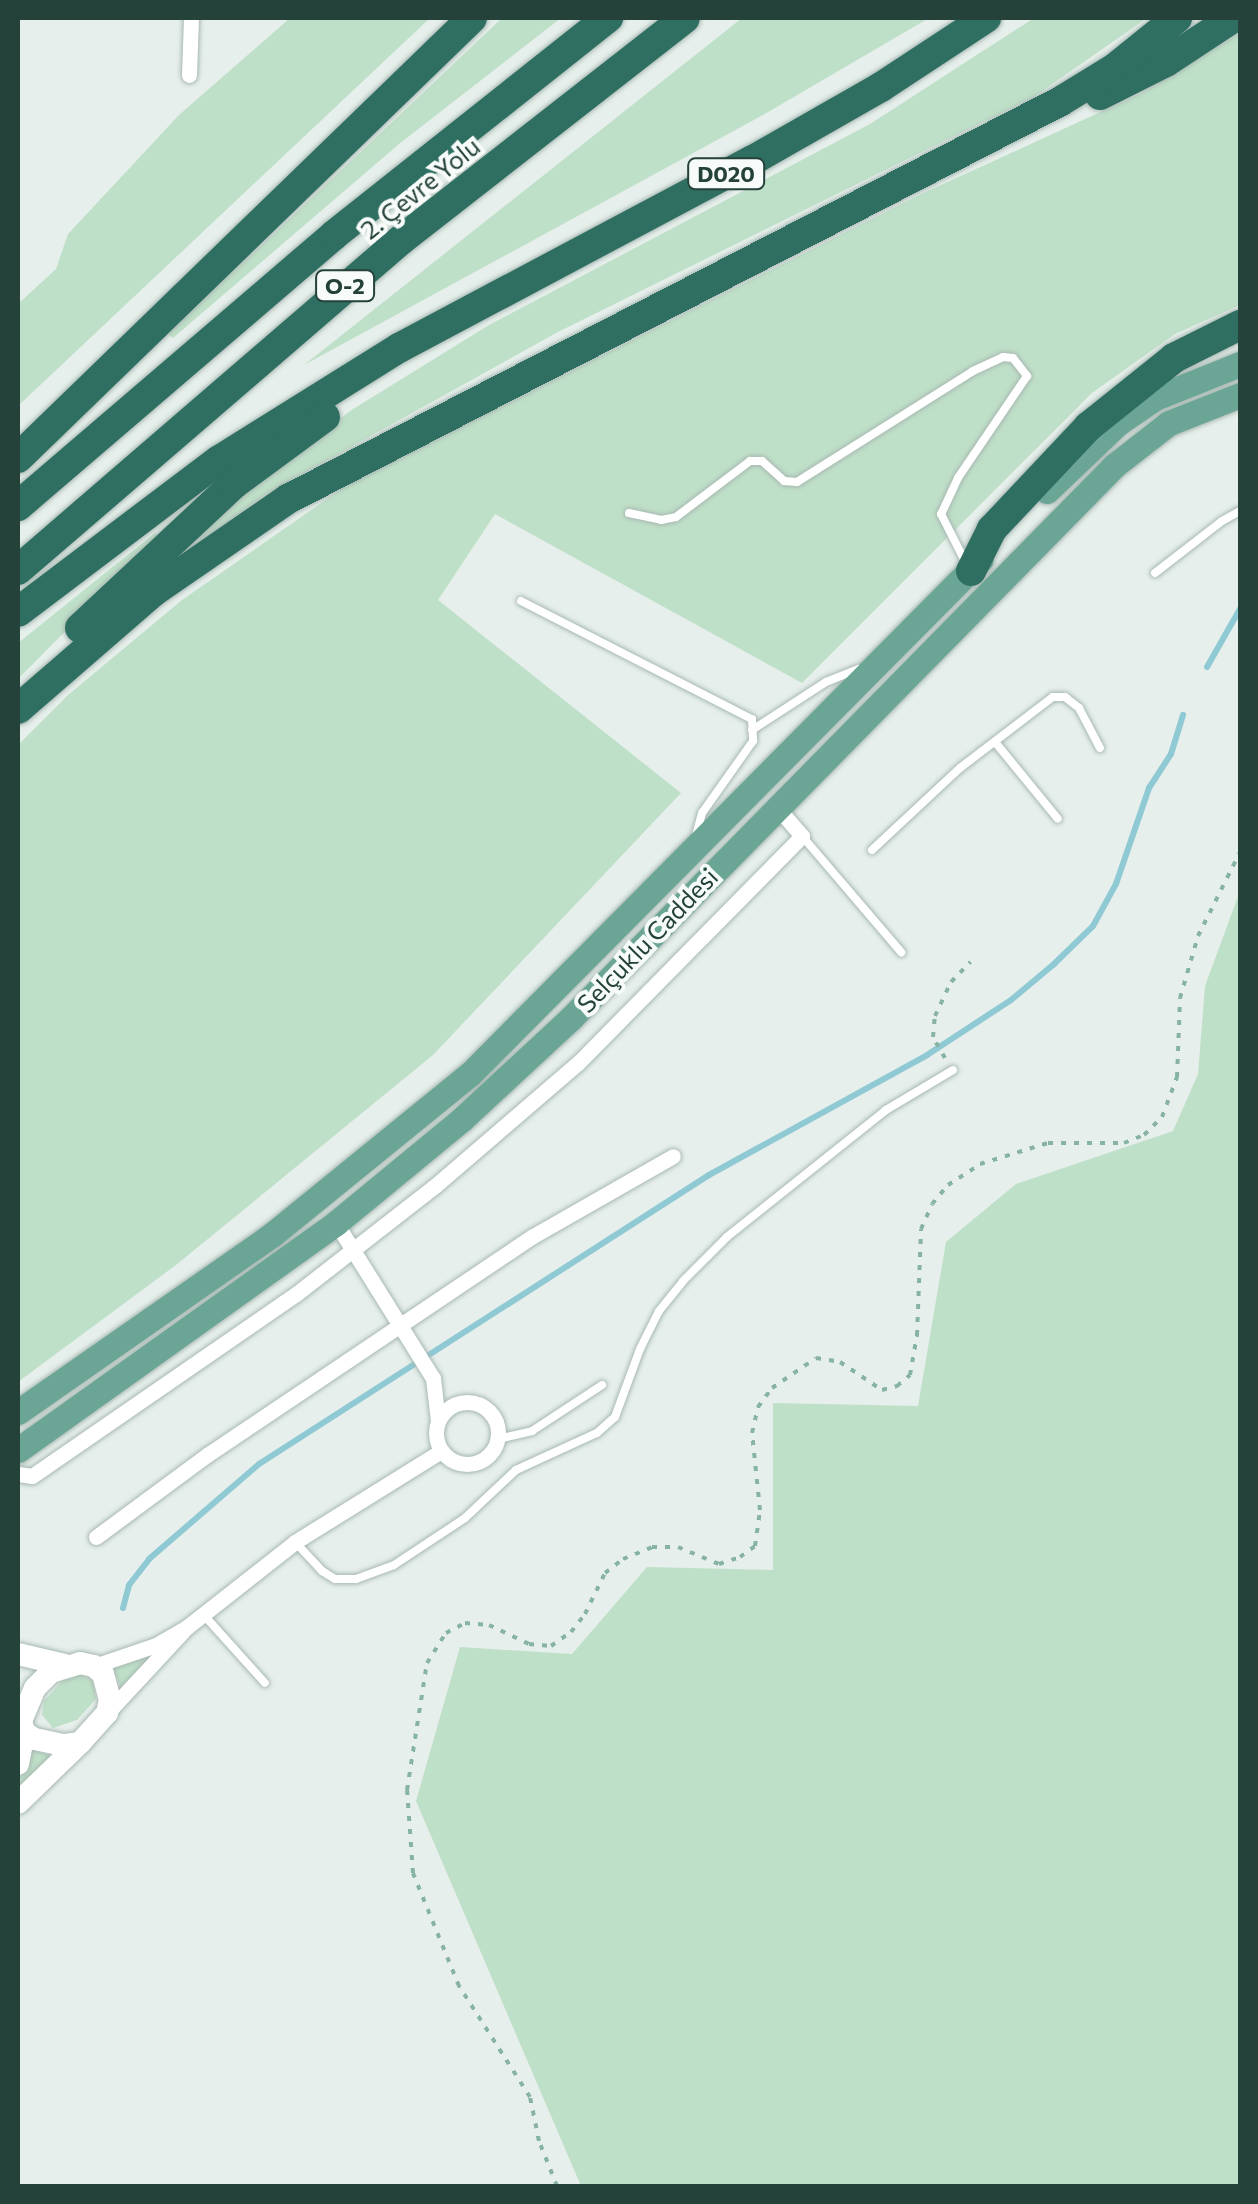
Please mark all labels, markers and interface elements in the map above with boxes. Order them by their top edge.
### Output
street label: 2. Çevre Yolu [355,131,485,245]
road number: D020 [686,157,766,191]
road number: O-2 [315,269,375,303]
street label: Selçuklu Caddesi [570,862,724,1018]

